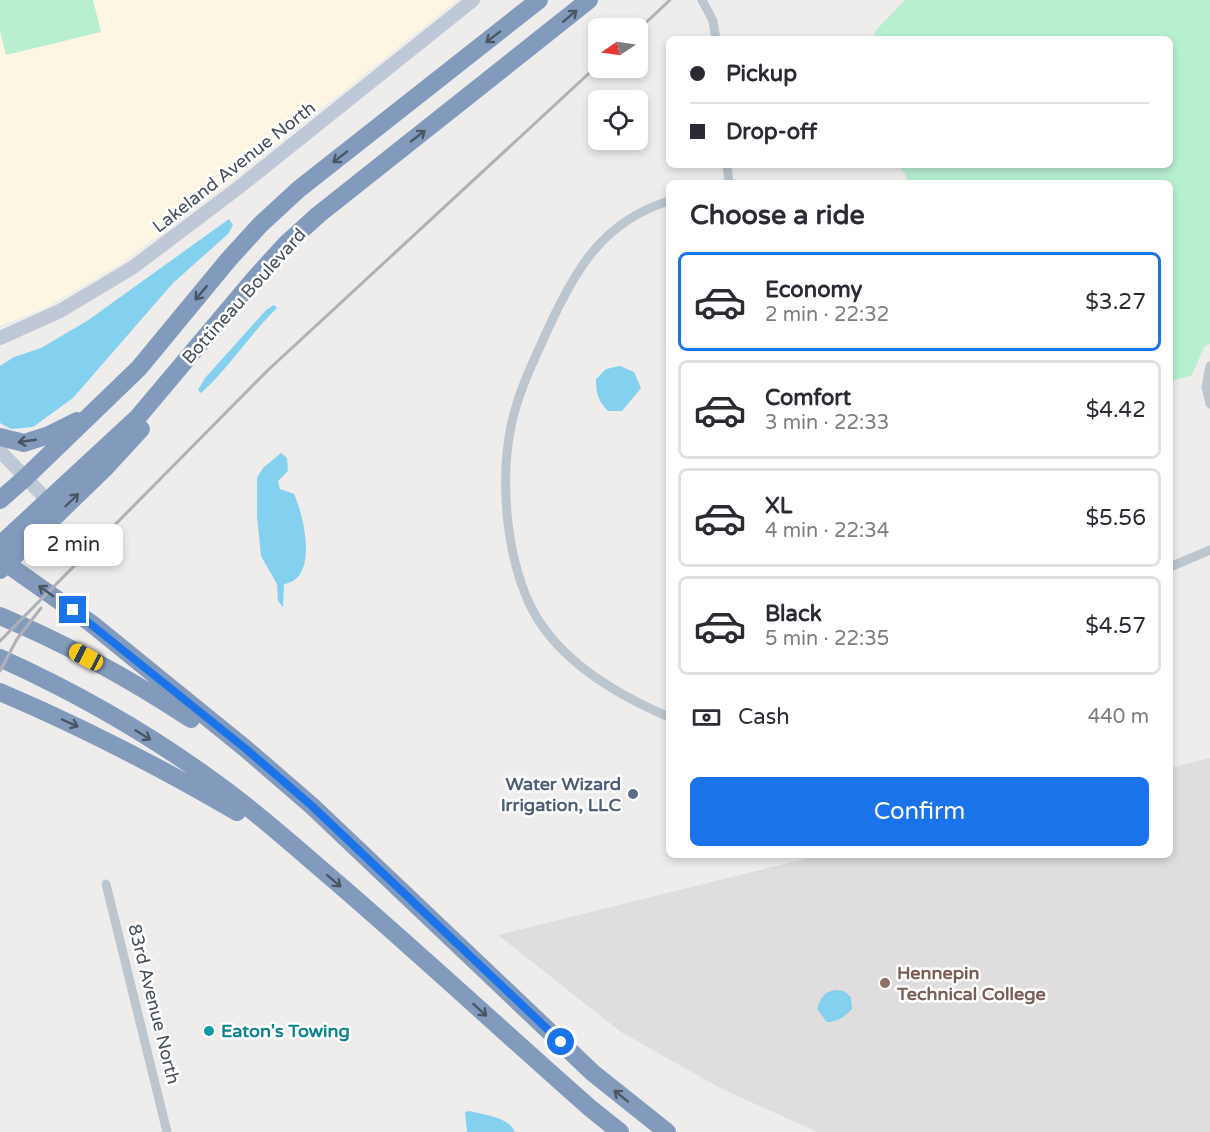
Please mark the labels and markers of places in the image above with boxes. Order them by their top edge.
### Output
place label: Water Wizard Irrigation, LLC [501,773,621,816]
marker: Water Wizard Irrigation, LLC [626,787,640,801]
place label: Hennepin Technical College [896,962,1046,1005]
marker: Hennepin Technical College [878,976,892,990]
place label: Eaton's Towing [221,1020,350,1042]
marker: Eaton's Towing [202,1024,216,1038]

